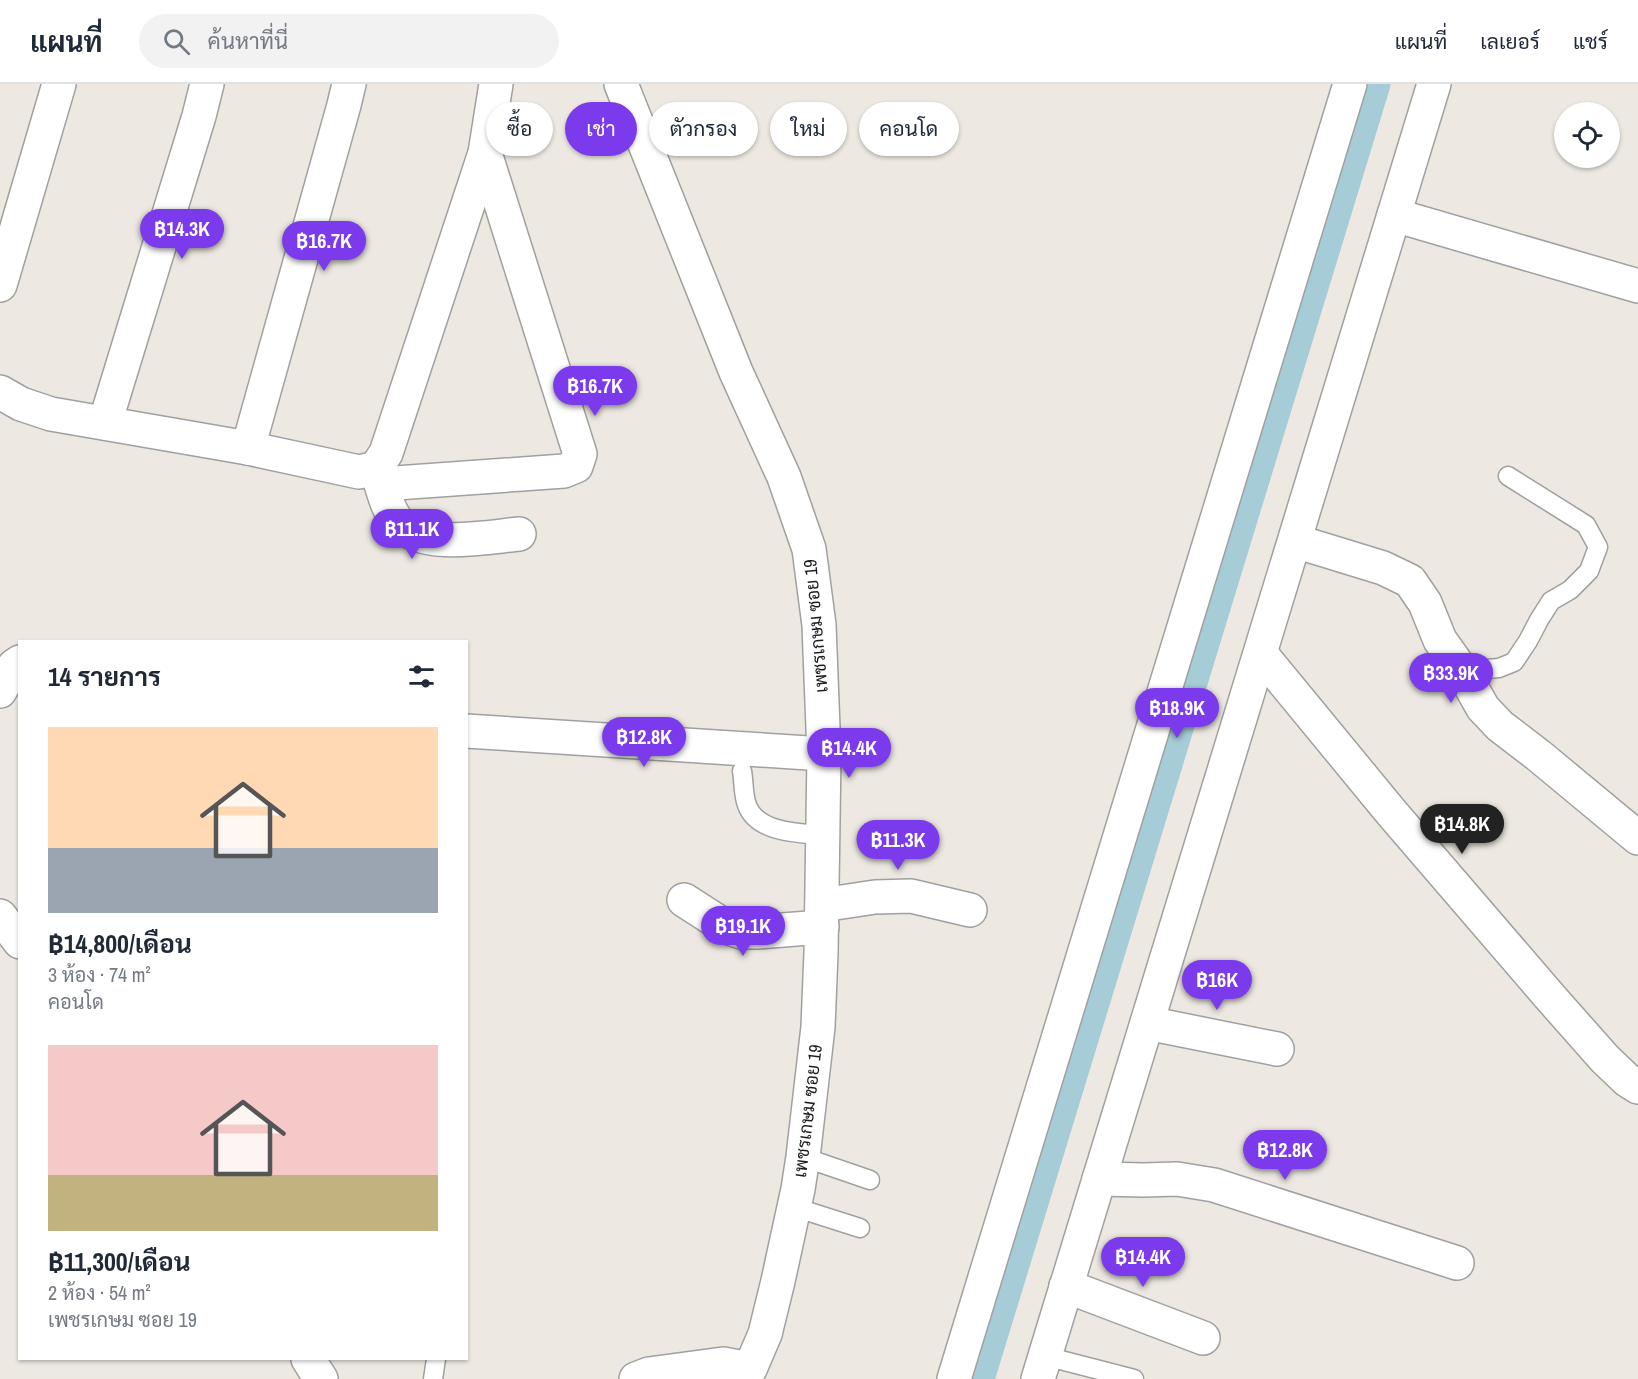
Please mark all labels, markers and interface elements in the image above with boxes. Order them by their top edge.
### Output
search box [139,14,559,68]
text: แผนที่ [30,23,103,61]
icon: search [160,25,193,58]
text: ค้นหาที่นี่ [208,26,288,56]
text: แผนที่ [1395,27,1447,56]
text: เลเยอร์ [1480,27,1540,56]
text: แชร์ [1573,27,1608,56]
chip: ซื้อ [486,102,553,156]
chip: เช่า [565,102,637,156]
chip: ตัวกรอง [649,102,758,156]
chip: ใหม่ [770,102,847,156]
chip: คอนโด [859,102,959,156]
map controls [1554,102,1620,168]
button: locate [1554,102,1620,168]
pin: ฿14.3K [133,209,231,260]
text: ฿14.3K [154,215,210,242]
pin: ฿16.7K [275,221,373,272]
text: ฿16.7K [296,227,352,254]
pin: ฿16.7K [546,366,644,417]
text: ฿16.7K [567,372,623,399]
pin: ฿11.1K [363,509,461,560]
text: ฿11.1K [385,515,439,542]
street label: เพชรเกษม ซอย 19 [797,558,834,694]
pin: ฿33.9K [1402,653,1500,704]
text: 14 รายการ [48,659,161,694]
text: ฿33.9K [1423,659,1479,686]
icon: filters [405,660,438,693]
pin: ฿18.9K [1128,688,1226,739]
text: ฿18.9K [1149,694,1205,721]
pin: ฿12.8K [595,717,693,768]
text: ฿12.8K [616,723,672,750]
pin: ฿14.4K [800,728,898,779]
text: ฿14.4K [821,734,877,761]
icon: home [189,766,297,874]
pin: ฿14.8K [1413,804,1511,855]
text: ฿14.8K [1434,810,1490,837]
pin: ฿11.3K [849,820,947,871]
text: ฿11.3K [871,826,925,853]
pin: ฿19.1K [694,906,792,957]
text: ฿19.1K [715,912,771,939]
text: ฿14,800/เดือน [48,926,192,961]
pin: ฿16K [1181,960,1253,1011]
text: 3 ห้อง · 74 m² [48,961,151,988]
text: ฿16K [1196,966,1238,993]
text: คอนโด [48,988,104,1015]
street label: เพชรเกษม ซอย 19 [787,1043,828,1179]
icon: home [189,1084,297,1192]
pin: ฿12.8K [1236,1130,1334,1181]
text: ฿12.8K [1257,1136,1313,1163]
pin: ฿14.4K [1094,1237,1192,1288]
text: ฿14.4K [1115,1243,1171,1270]
text: ฿11,300/เดือน [48,1244,191,1279]
text: 2 ห้อง · 54 m² [48,1279,151,1306]
text: เพชรเกษม ซอย 19 [48,1306,197,1333]

